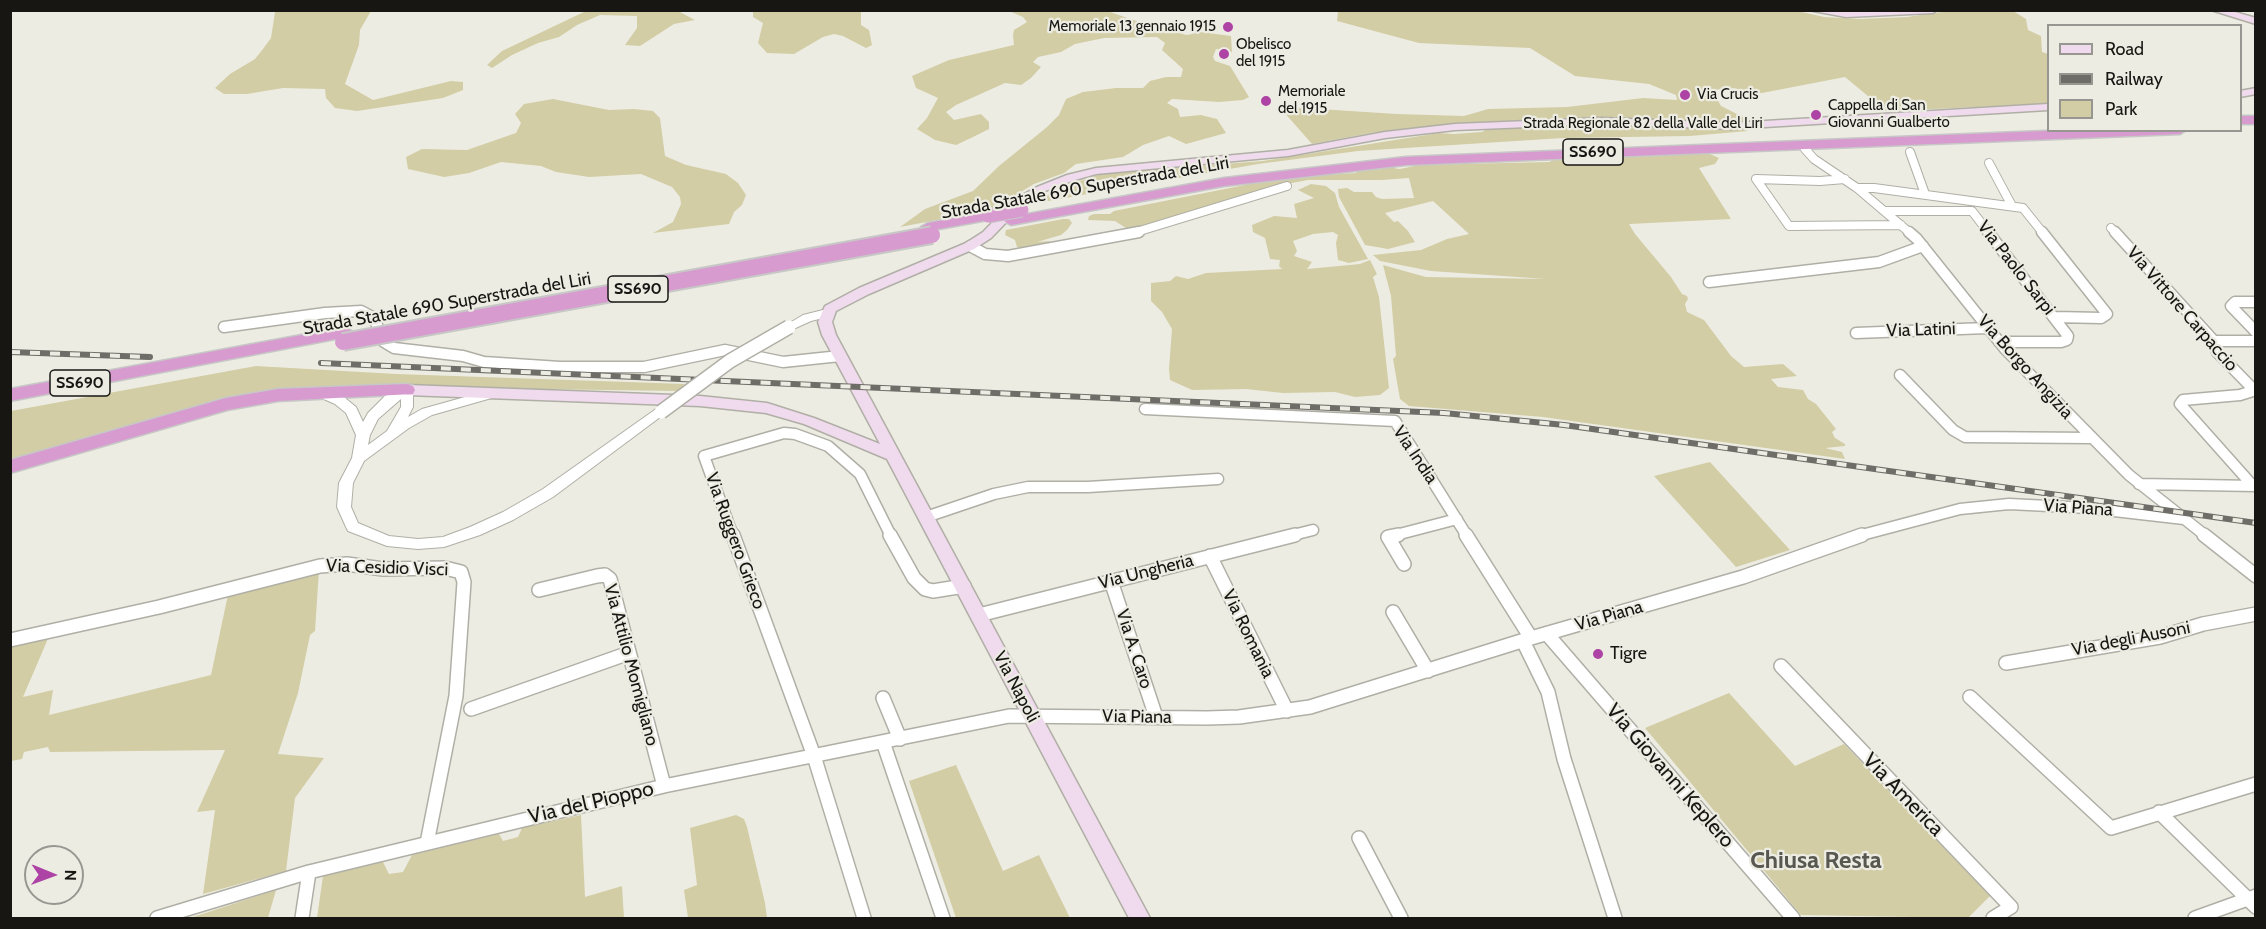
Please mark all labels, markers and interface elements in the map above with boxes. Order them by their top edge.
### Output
place label: Memoriale 13 gennaio 1915 [1049,18,1216,36]
marker: Memoriale 13 gennaio 1915 [1221,20,1235,34]
legend [2047,24,2242,132]
place label: Obelisco del 1915 [1236,36,1291,71]
text: Road [2105,38,2144,60]
marker: Obelisco del 1915 [1217,47,1231,61]
text: Railway [2105,68,2163,90]
place label: Memoriale del 1915 [1278,83,1345,118]
place label: Via Crucis [1697,86,1758,104]
marker: Via Crucis [1678,88,1692,102]
marker: Memoriale del 1915 [1259,94,1273,108]
place label: Cappella di San Giovanni Gualberto [1828,97,1950,132]
text: Park [2105,98,2137,120]
marker: Cappella di San Giovanni Gualberto [1809,108,1823,122]
street label: Strada Regionale 82 della Valle del Liri [1523,115,1763,133]
road number: SS690 [1563,139,1623,165]
street label: Strada Statale 690 Superstrada del Liri [939,152,1231,224]
street label: Via Paolo Sarpi [1973,217,2059,319]
street label: Via Vittore Carpaccio [2122,242,2242,376]
street label: Strada Statale 690 Superstrada del Liri [301,268,593,340]
road number: SS690 [608,276,668,302]
street label: Via Borgo Angizia [1973,310,2077,424]
street label: Via Latini [1886,318,1956,342]
road number: SS690 [50,370,110,396]
street label: Via India [1388,422,1442,488]
street label: Via Ruggero Grieco [700,470,770,612]
street label: Via Piana [2043,495,2113,521]
street label: Via Ungheria [1096,550,1196,594]
street label: Via Cesidio Visci [325,555,449,581]
street label: Via Attilio Momigliano [599,582,663,748]
street label: Via Romania [1217,586,1279,682]
street label: Via Piana [1573,596,1645,636]
street label: Via A. Caro [1111,607,1157,691]
street label: Via degli Ausoni [2070,617,2192,661]
place label: Tigre [1610,643,1647,665]
marker: Tigre [1591,647,1605,661]
street label: Via Napoli [988,648,1044,726]
street label: Via Giovanni Keplero [1601,699,1739,853]
street label: Via Piana [1102,706,1172,728]
street label: Via America [1857,748,1949,842]
street label: Via del Pioppo [526,776,656,830]
north arrow [24,845,84,905]
district label: Chiusa Resta [1750,847,1882,875]
text: N [61,869,80,881]

